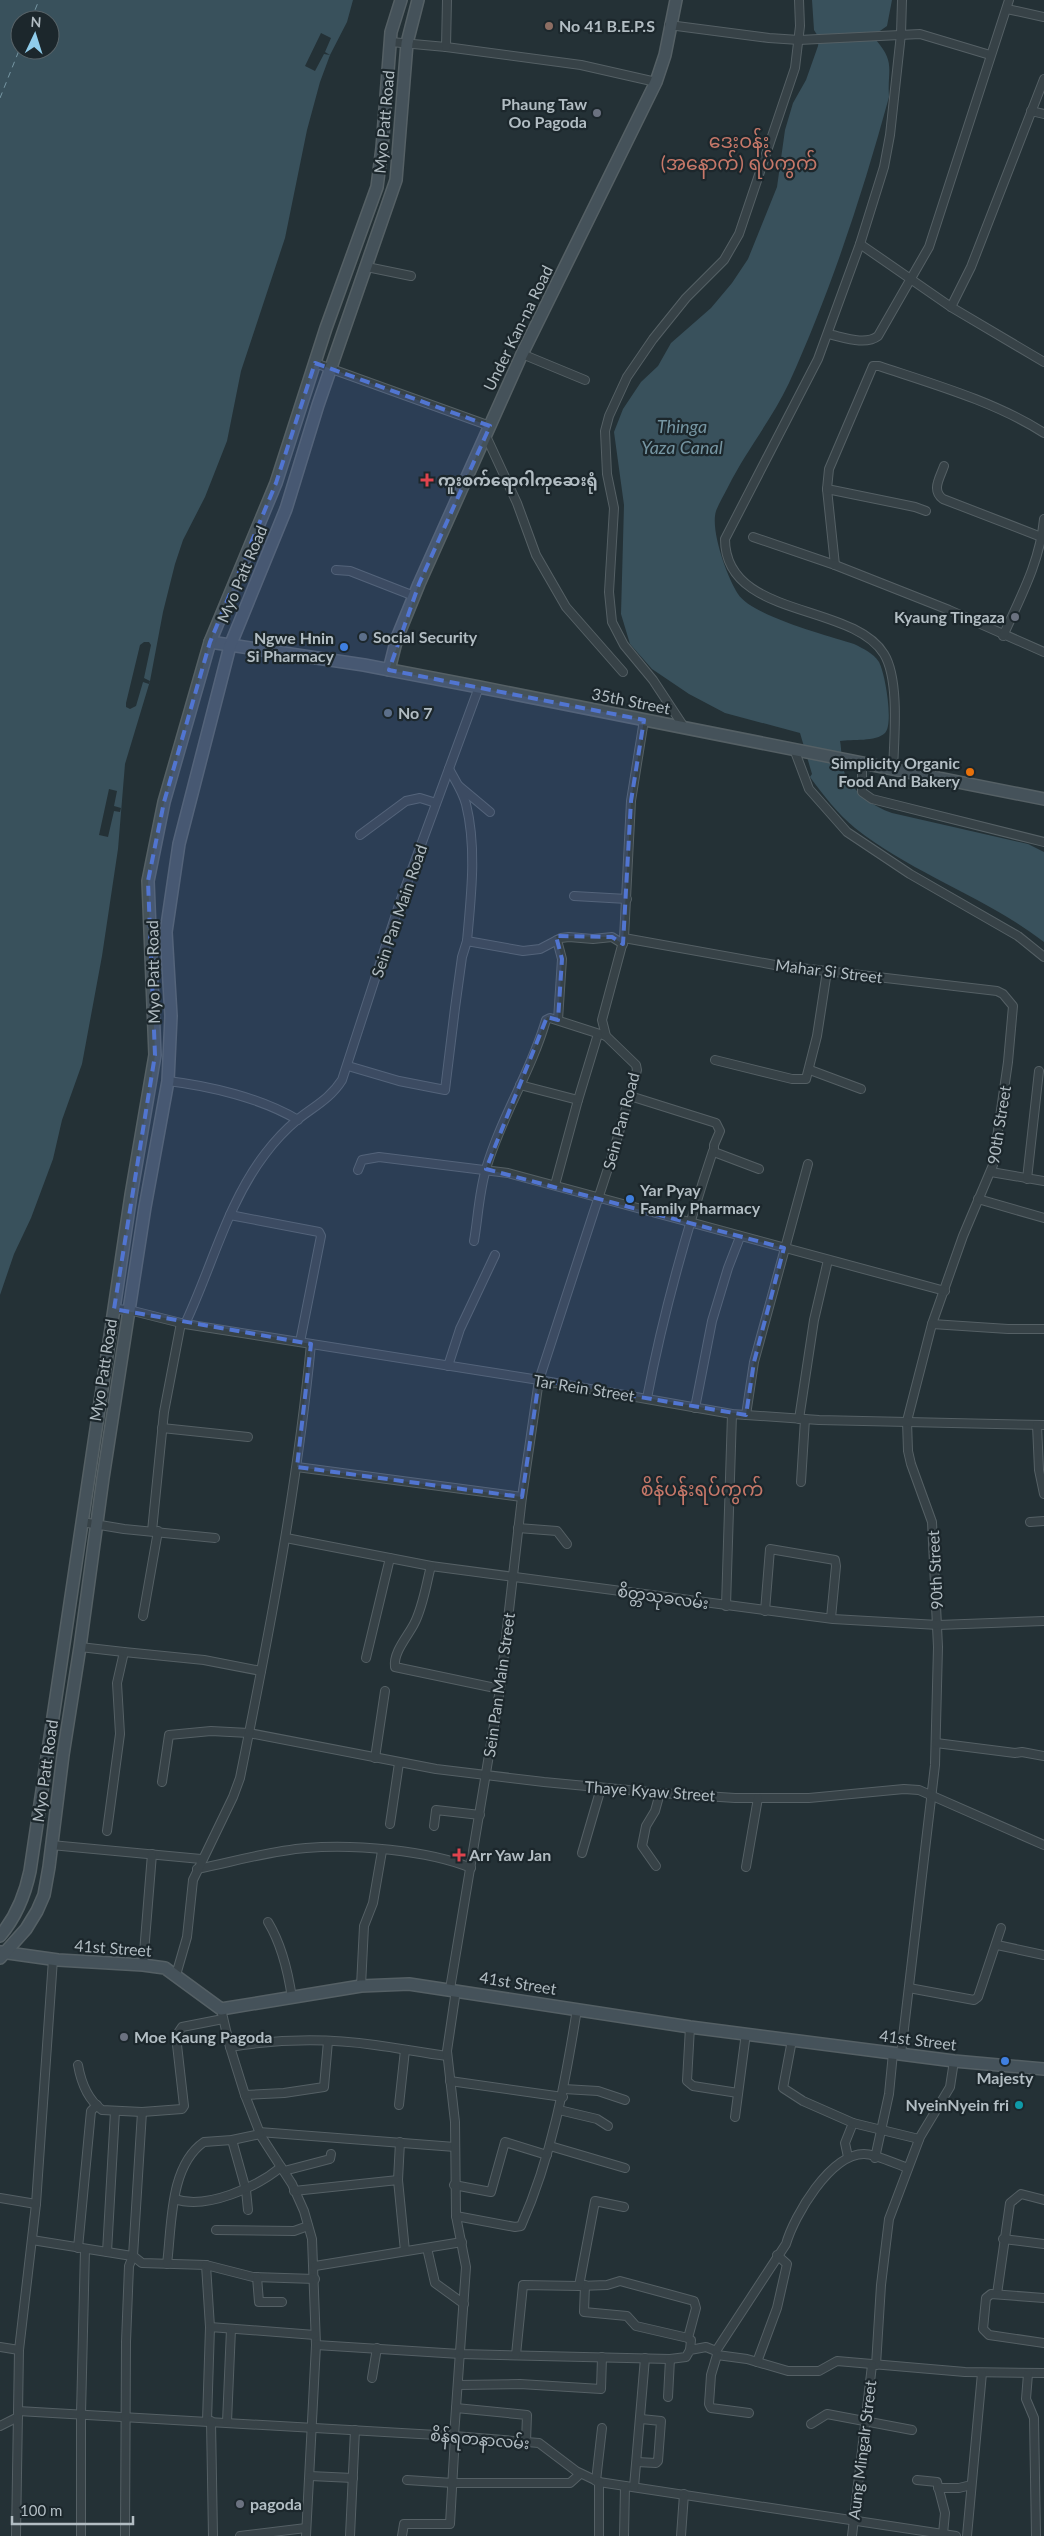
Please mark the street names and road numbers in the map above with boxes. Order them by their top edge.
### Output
street label: Myo Patt Road [370,70,397,174]
street label: Under Kan-na Road [479,262,556,394]
street label: Myo Patt Road [213,522,271,625]
street label: 35th Street [590,684,672,717]
street label: Sein Pan Main Road [367,842,430,980]
street label: Myo Patt Road [142,920,163,1024]
street label: Mahar Si Street [774,955,884,987]
street label: Sein Pan Road [598,1070,643,1172]
street label: 90th Street [983,1084,1014,1166]
street label: Myo Patt Road [85,1317,120,1423]
street label: Tar Rein Street [532,1370,636,1405]
street label: 90th Street [923,1530,946,1610]
street label: စိတ္တသုခလမ်း [615,1580,710,1618]
street label: Sein Pan Main Street [479,1611,518,1758]
street label: Myo Patt Road [28,1718,61,1824]
street label: Thaye Kyaw Street [584,1776,716,1805]
street label: 41st Street [74,1935,153,1960]
street label: 41st Street [478,1967,558,1998]
street label: 41st Street [878,2025,958,2054]
street label: Aung Mingalr Street [844,2379,880,2521]
street label: စိန်ရတနာလမ်း [429,2424,531,2457]

